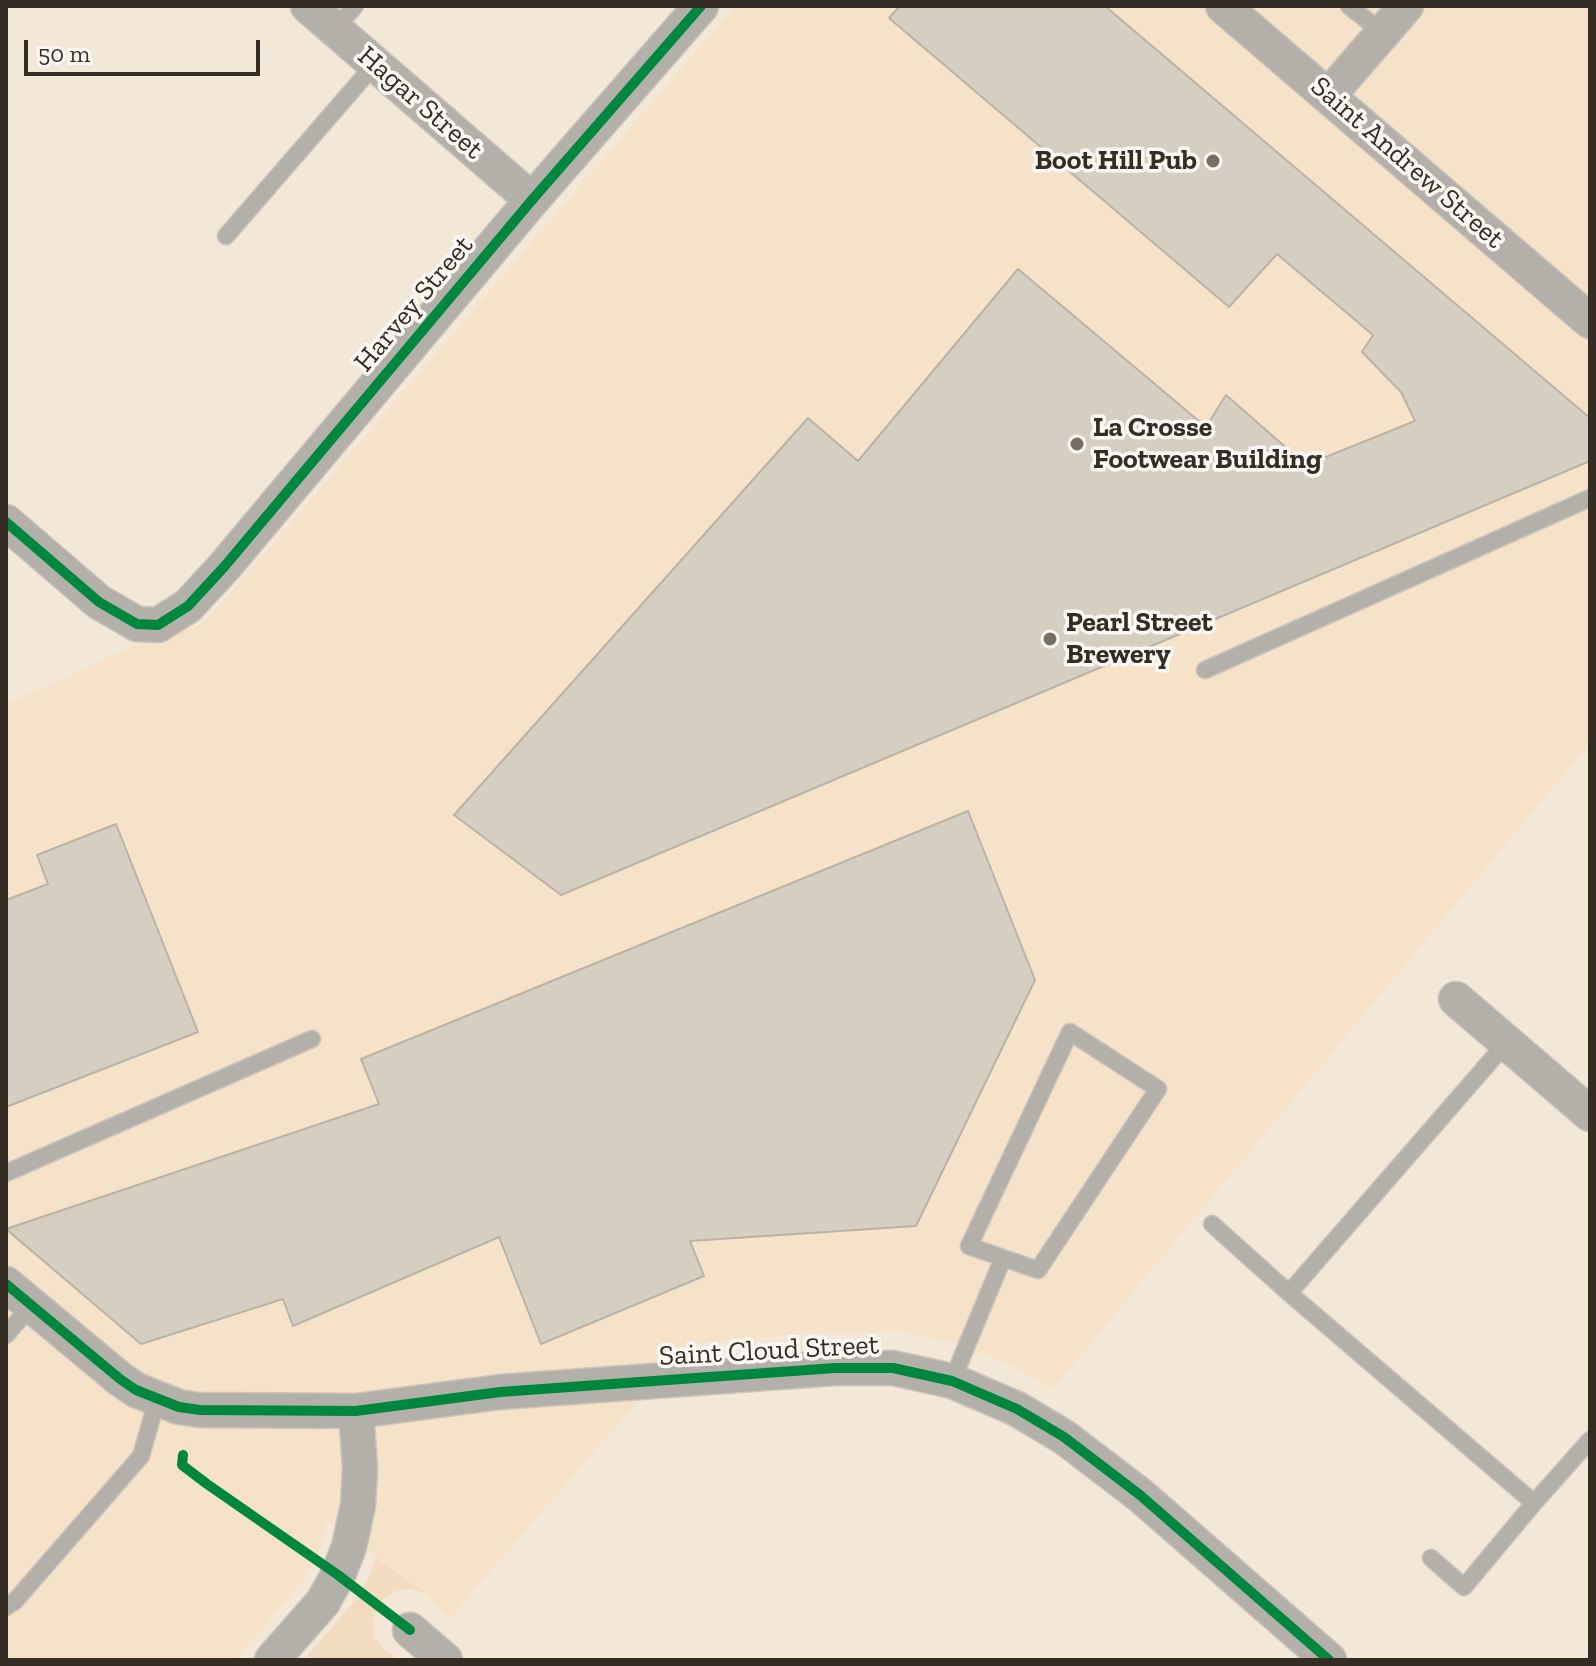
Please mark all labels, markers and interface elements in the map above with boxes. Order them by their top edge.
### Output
scale bar [28,24,264,74]
text: 50 m [38,39,90,68]
street label: Hagar Street [350,39,490,167]
street label: Saint Andrew Street [1304,70,1510,256]
place label: Boot Hill Pub [1035,144,1197,178]
marker: Boot Hill Pub [1204,152,1222,170]
street label: Harvey Street [347,229,481,379]
place label: La Crosse Footwear Building [1093,411,1322,477]
marker: La Crosse Footwear Building [1068,435,1086,453]
place label: Pearl Street Brewery [1066,606,1213,672]
marker: Pearl Street Brewery [1041,630,1059,648]
street label: Saint Cloud Street [658,1328,880,1374]

